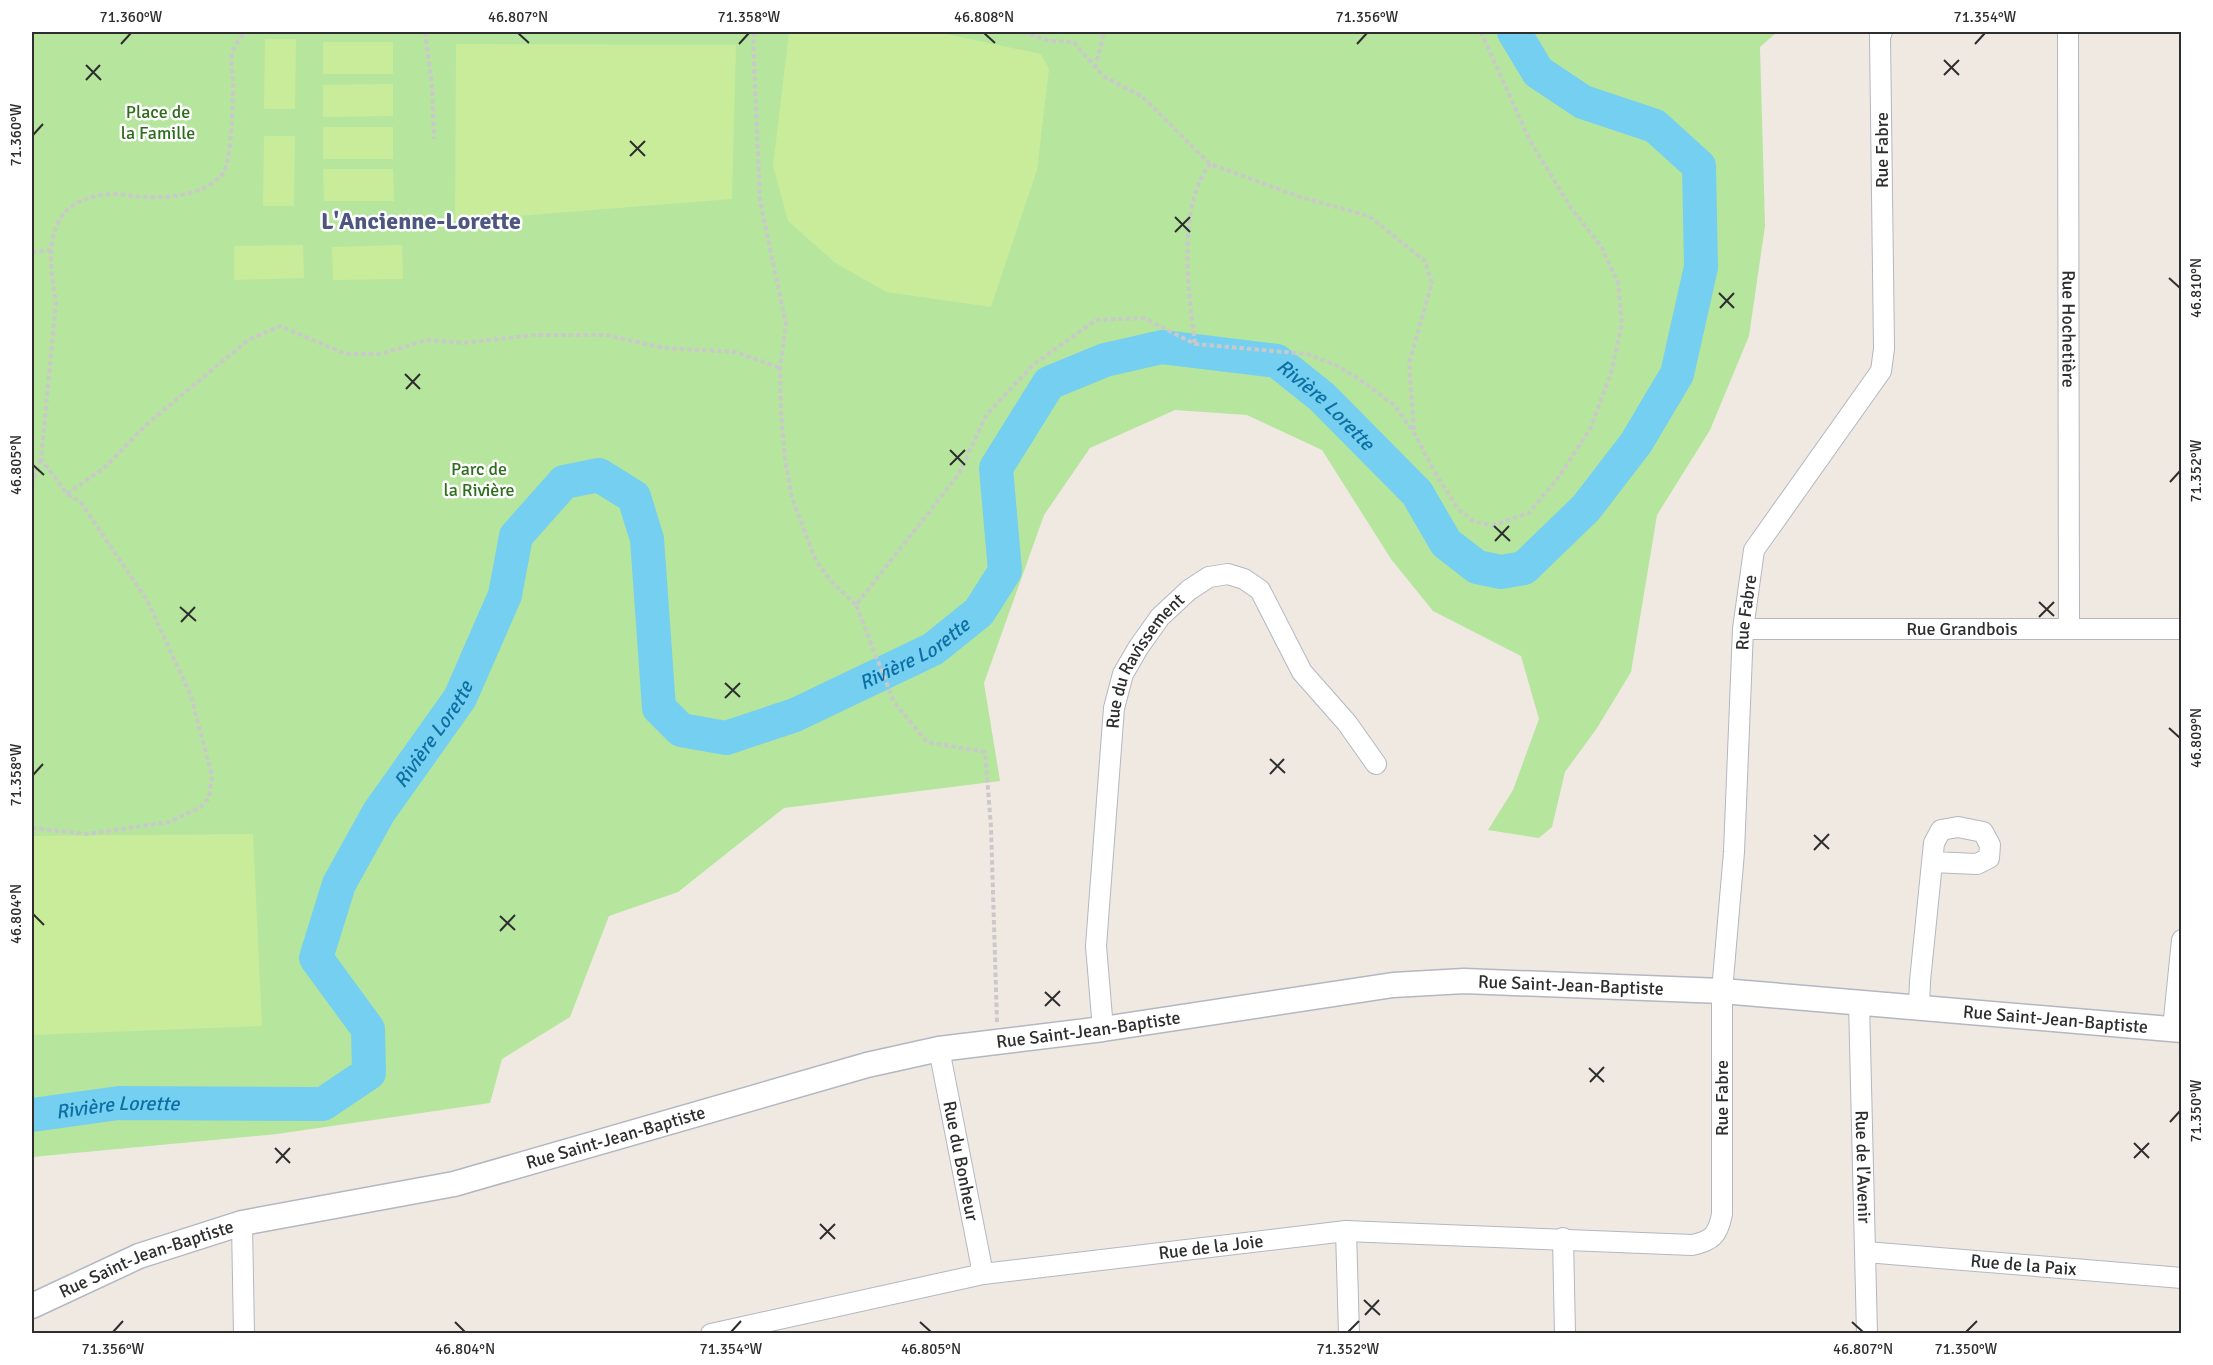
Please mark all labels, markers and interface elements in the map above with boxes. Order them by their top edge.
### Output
text: 71.360°W [100,8,163,26]
text: 46.807°N [488,8,548,26]
text: 71.358°W [718,8,781,26]
text: 46.808°N [954,8,1014,26]
text: 71.356°W [1336,8,1399,26]
text: 71.354°W [1954,8,2017,26]
park label: Place de la Famille [121,101,195,144]
text: 71.360°W [7,103,25,166]
street label: Rue Fabre [1871,112,1893,188]
district label: L'Ancienne-Lorette [321,206,521,236]
text: 46.810°N [2187,258,2205,318]
street label: Rue Hochetière [2057,270,2080,388]
water label: Rivière Lorette [1271,354,1380,456]
text: 46.805°N [7,435,25,495]
text: 71.352°W [2187,439,2205,502]
park label: Parc de la Rivière [443,458,515,501]
street label: Rue Fabre [1731,573,1761,651]
street label: Rue du Ravissement [1101,589,1189,729]
water label: Rivière Lorette [855,612,976,696]
street label: Rue Grandbois [1906,618,2018,640]
water label: Rivière Lorette [388,677,479,793]
text: 46.809°N [2187,708,2205,768]
text: 71.358°W [7,743,25,806]
text: 46.804°N [7,884,25,944]
street label: Rue Saint-Jean-Baptiste [1478,971,1664,1000]
street label: Rue Saint-Jean-Baptiste [1962,1000,2149,1038]
street label: Rue Saint-Jean-Baptiste [995,1006,1182,1053]
street label: Rue Fabre [1711,1060,1733,1136]
text: 71.350°W [2187,1079,2205,1142]
water label: Rivière Lorette [54,1091,180,1125]
street label: Rue du Bonheur [938,1099,983,1223]
street label: Rue Saint-Jean-Baptiste [523,1101,708,1174]
street label: Rue de l'Avenir [1851,1110,1875,1224]
street label: Rue Saint-Jean-Baptiste [56,1215,236,1303]
street label: Rue de la Joie [1157,1230,1265,1264]
street label: Rue de la Paix [1970,1250,2078,1280]
text: 71.356°W [82,1340,145,1358]
text: 46.804°N [435,1340,495,1358]
text: 71.354°W [700,1340,763,1358]
text: 46.805°N [901,1340,961,1358]
text: 71.352°W [1317,1340,1380,1358]
text: 46.807°N [1833,1340,1893,1358]
text: 71.350°W [1935,1340,1998,1358]

